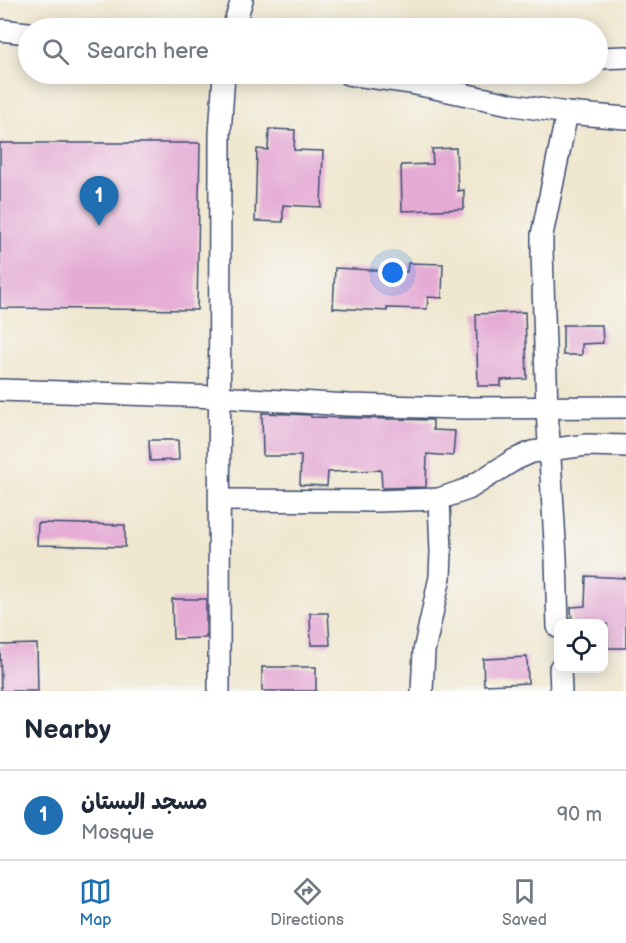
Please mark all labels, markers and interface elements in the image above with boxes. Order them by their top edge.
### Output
search box [18,18,608,84]
icon: search [39,35,72,68]
text: Search here [87,38,209,65]
pin: 1 [80,176,118,226]
your location [378,258,407,287]
map controls [554,619,608,673]
button: locate [554,619,608,673]
text: Nearby [24,715,111,746]
text: مسجد البستان [81,789,208,816]
text: 1 [39,803,48,827]
text: 90 m [557,803,602,827]
text: Mosque [81,821,154,845]
tab: Map [79,875,112,930]
tab: Directions [270,875,344,930]
tab: Saved [502,875,547,930]

